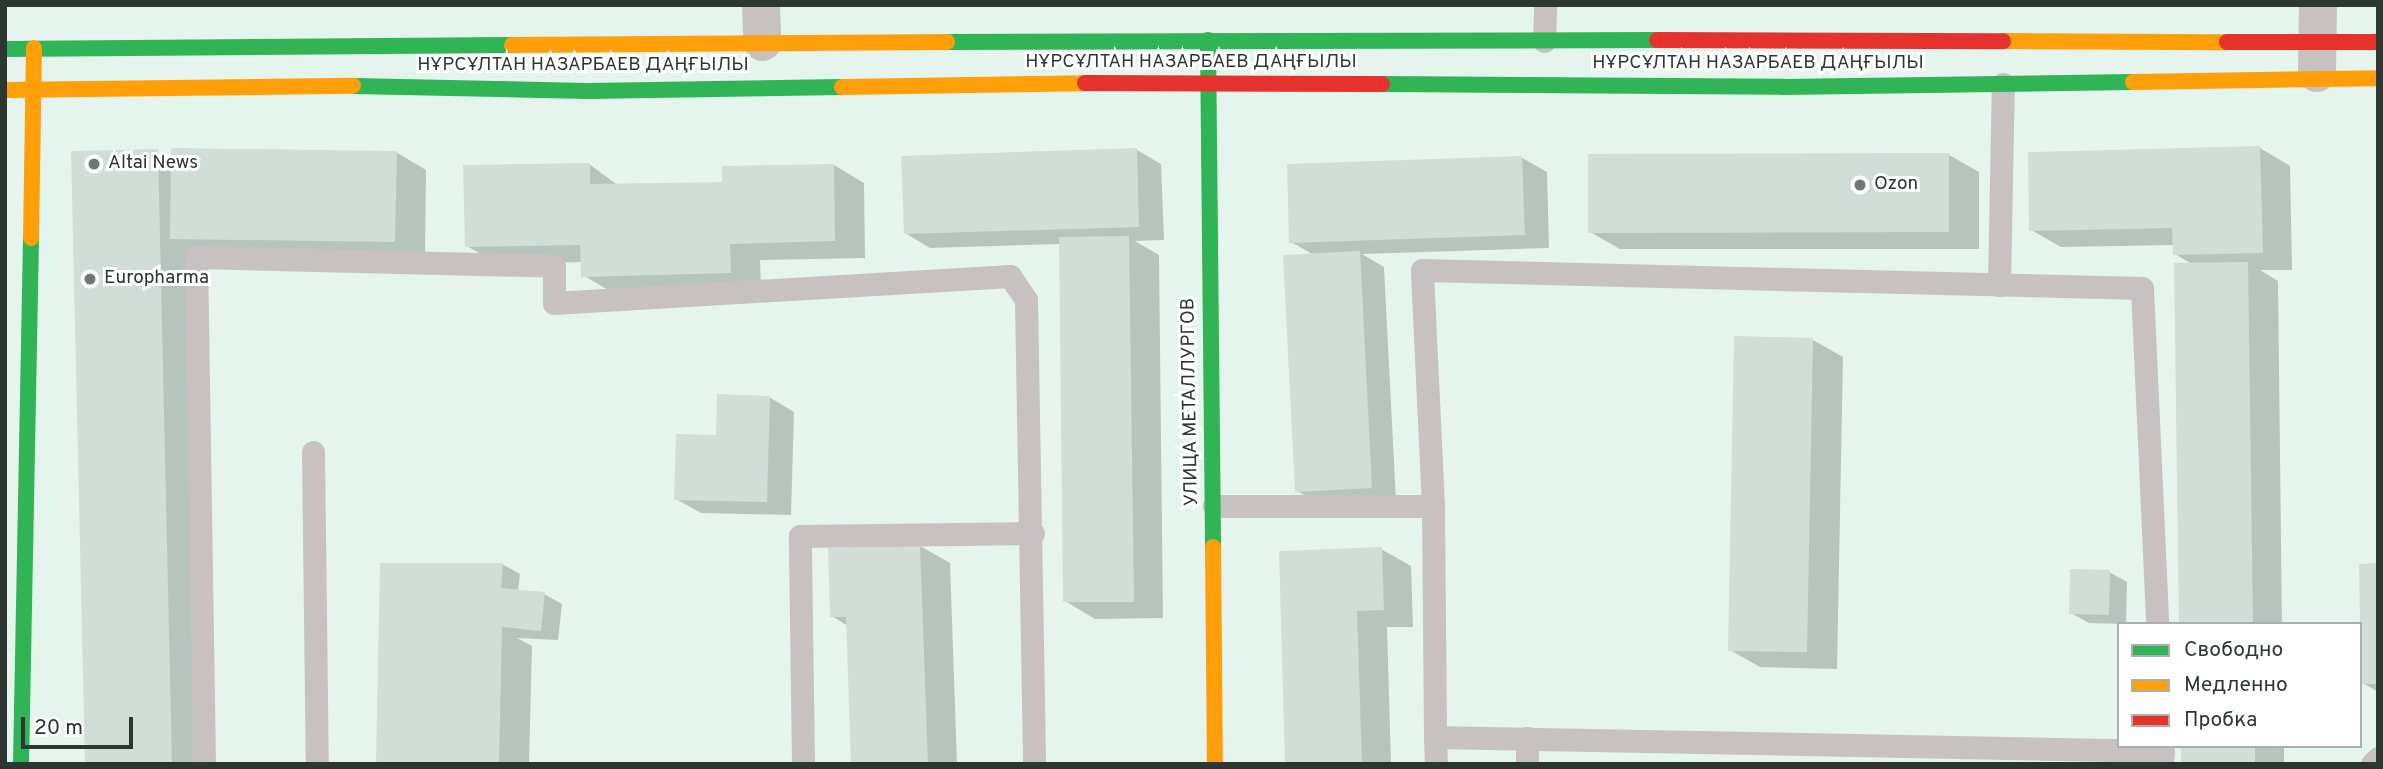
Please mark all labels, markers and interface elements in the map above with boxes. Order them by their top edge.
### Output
street label: НҰРСҰЛТАН НАЗАРБАЕВ ДАҢҒЫЛЫ [1025,52,1357,74]
street label: НҰРСҰЛТАН НАЗАРБАЕВ ДАҢҒЫЛЫ [1592,53,1924,75]
street label: НҰРСҰЛТАН НАЗАРБАЕВ ДАҢҒЫЛЫ [417,55,749,77]
place label: Altai News [108,153,198,175]
marker: Altai News [86,156,102,172]
place label: Ozon [1874,174,1918,196]
marker: Ozon [1852,177,1868,193]
place label: Europharma [104,268,209,290]
marker: Europharma [82,271,98,287]
street label: УЛИЦА МЕТАЛЛУРГОВ [1178,297,1204,507]
legend [2117,622,2362,748]
text: Свободно [2184,637,2283,664]
text: Медленно [2184,672,2288,699]
scale bar [24,702,136,746]
text: Пробка [2184,707,2257,734]
text: 20 m [34,715,83,742]

